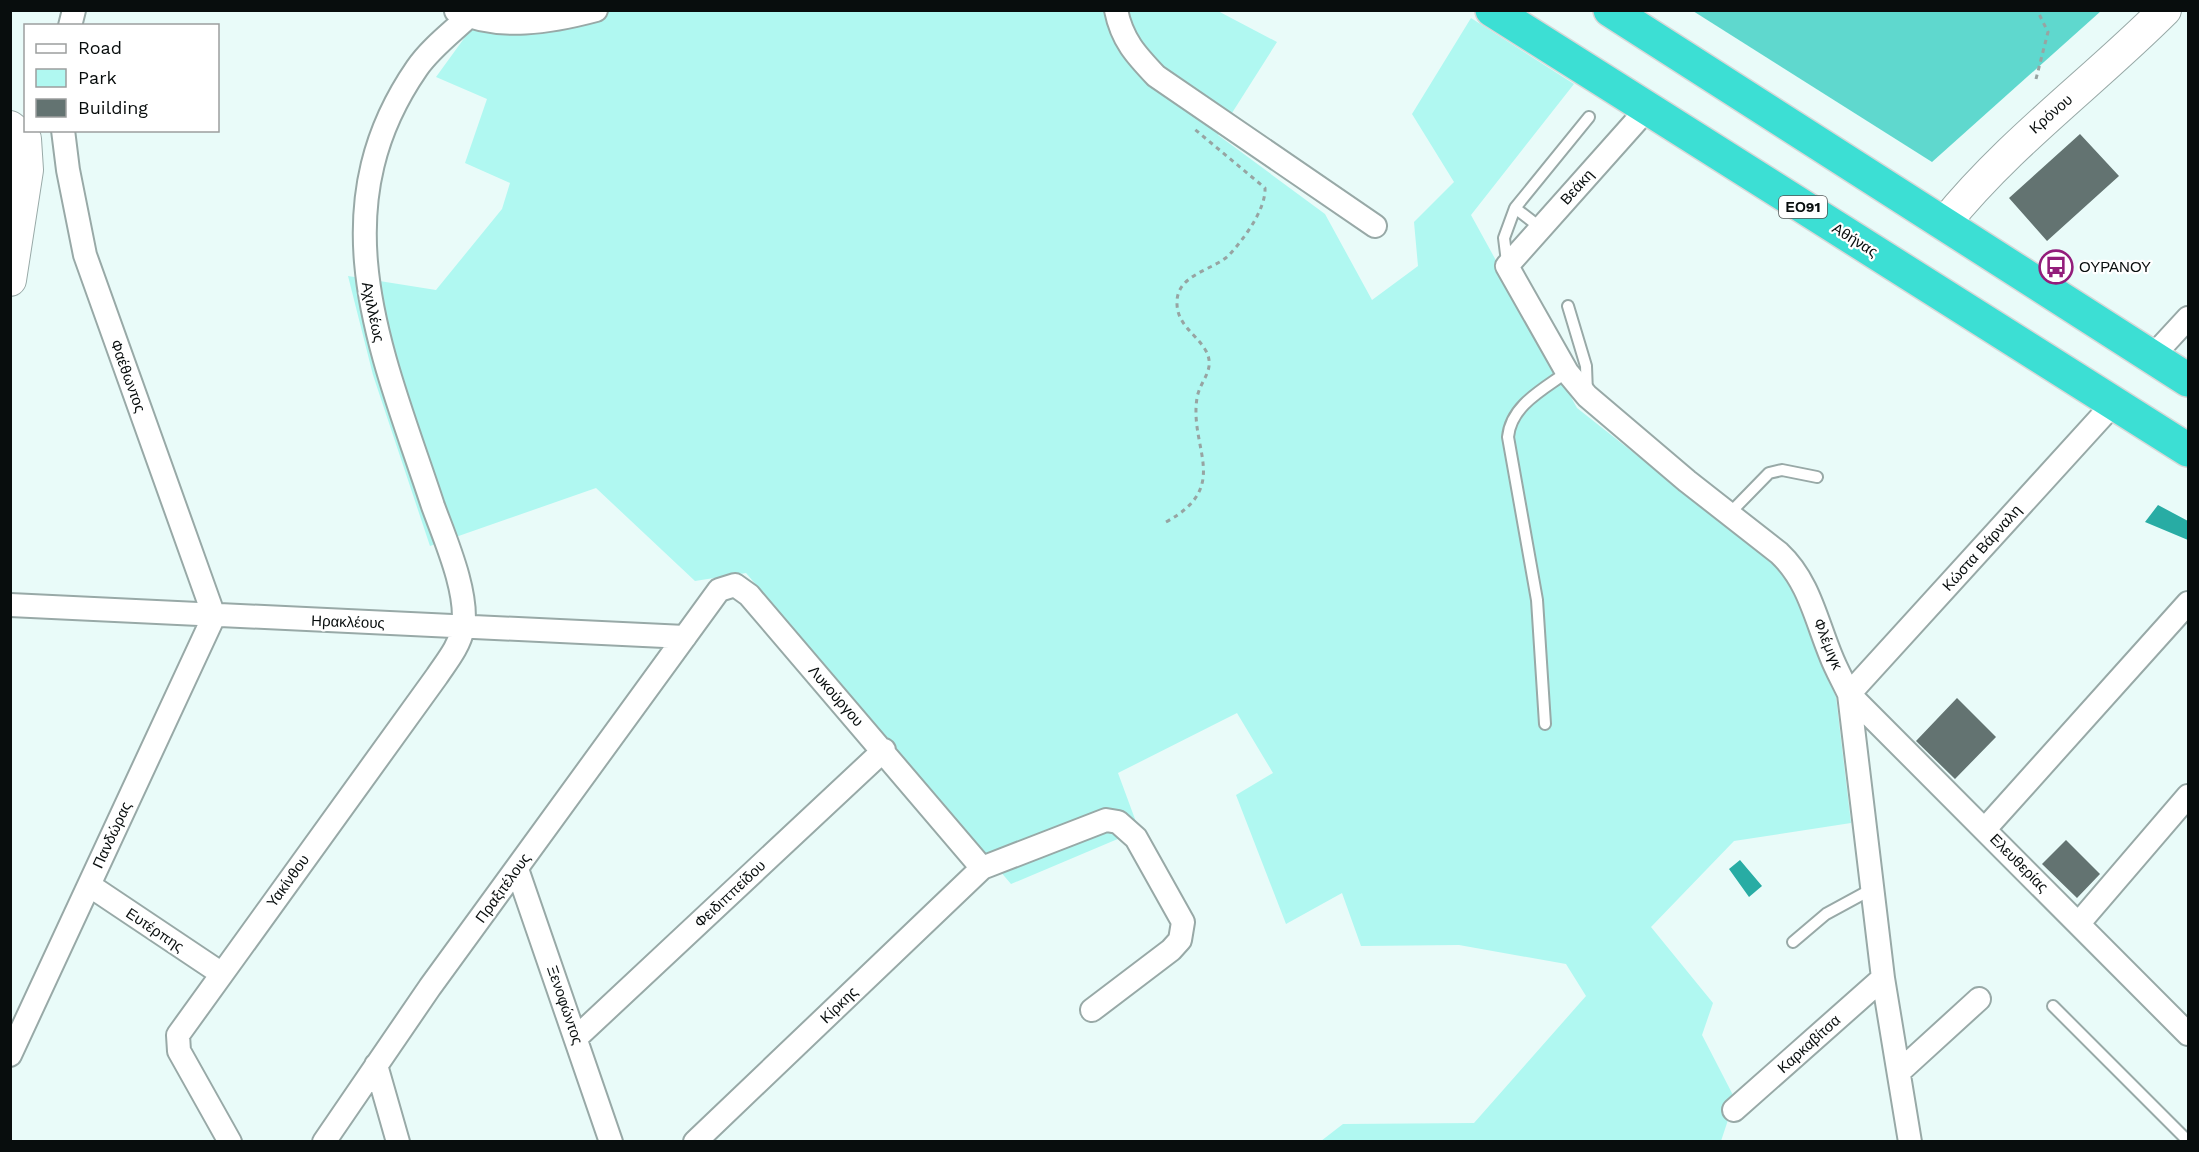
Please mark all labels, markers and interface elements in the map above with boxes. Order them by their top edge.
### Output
legend [24,24,219,132]
text: Road [78,37,122,58]
text: Park [78,67,117,88]
street label: Κρόνου [2026,90,2076,138]
text: Building [78,97,148,118]
street label: Βεάκη [1557,166,1597,208]
road number: ΕΟ91 [1779,196,1827,218]
street label: Αθήνας [1829,219,1881,261]
bus stop icon: ΟΥΡΑΝΟΥ [2038,249,2074,285]
place label: ΟΥΡΑΝΟΥ [2079,258,2151,276]
street label: Αχιλλέως [358,280,388,344]
street label: Φαέθωντος [107,337,149,415]
street label: Κώστα Βάρναλη [1939,501,2025,595]
street label: Ηρακλέους [311,612,385,632]
street label: Φλέμιγκ [1810,616,1847,673]
street label: Λυκούργου [805,662,867,730]
street label: Πανδώρας [89,799,135,871]
street label: Ελευθερίας [1986,830,2052,896]
street label: Πραξιτέλους [472,850,534,926]
street label: Υακίνθου [263,851,313,911]
street label: Φειδιππείδου [691,856,769,932]
street label: Ευτέρπης [123,904,187,956]
street label: Ξενοφώντος [543,963,587,1047]
street label: Κίρκης [817,983,861,1027]
street label: Καρκαβίτσα [1774,1011,1844,1077]

